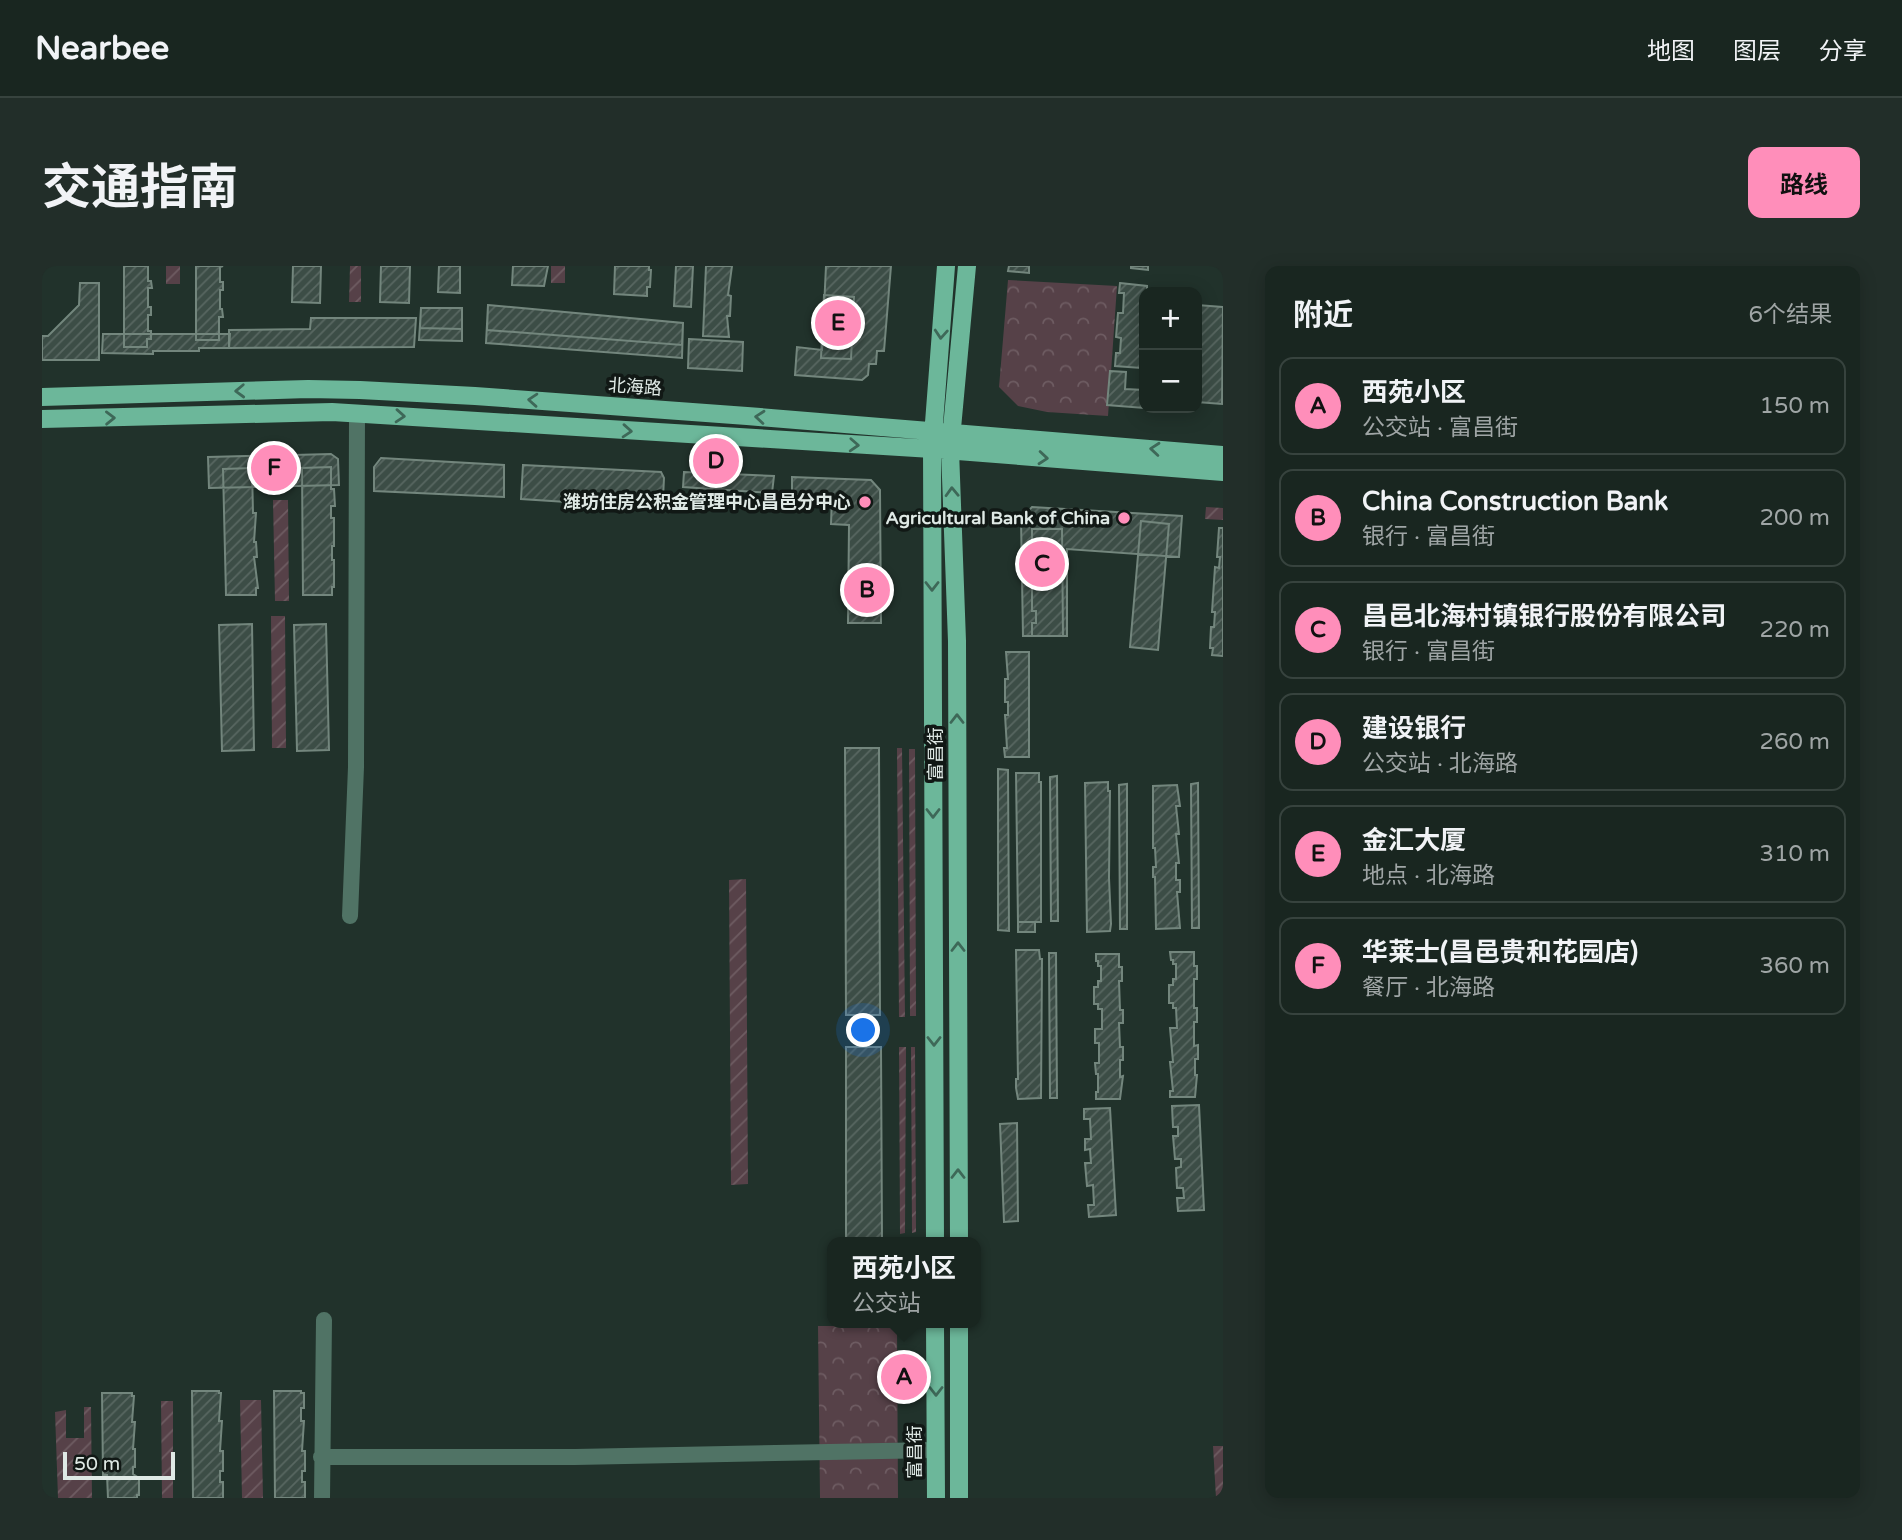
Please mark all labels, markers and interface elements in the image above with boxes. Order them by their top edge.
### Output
text: Nearbee [35,29,169,68]
text: 地图 [1647,37,1695,66]
text: 图层 [1733,37,1781,66]
text: 分享 [1819,37,1867,66]
button: 路线 [1748,147,1860,218]
text: 交通指南 [42,159,238,218]
map controls [1139,287,1202,413]
button: + [1139,287,1202,350]
pin: E [815,297,861,349]
text: 附近 [1293,297,1353,334]
text: 6个结果 [1749,301,1832,329]
one-way arrow [934,329,949,340]
button: − [1139,350,1202,413]
street label: 北海路 [607,374,663,400]
text: 西苑小区 [1362,377,1466,408]
one-way arrow [234,383,245,399]
text: A [1309,392,1327,420]
text: 150 m [1760,392,1830,420]
one-way arrow [528,393,539,408]
one-way arrow [395,409,406,424]
one-way arrow [105,410,116,425]
one-way arrow [754,410,765,425]
text: 公交站 · 富昌街 [1362,414,1518,442]
one-way arrow [622,423,633,438]
pin: D [693,435,739,487]
one-way arrow [849,437,860,452]
pin: F [251,442,297,494]
one-way arrow [1149,442,1160,457]
one-way arrow [1037,450,1048,465]
one-way arrow [944,486,959,497]
text: China Construction Bank [1362,486,1668,517]
place label: 潍坊住房公积金管理中心昌邑分中心 [563,491,851,513]
marker: 潍坊住房公积金管理中心昌邑分中心 [857,494,873,510]
text: B [1310,504,1326,532]
text: 200 m [1760,504,1830,532]
place label: Agricultural Bank of China [886,507,1110,529]
marker: Agricultural Bank of China [1116,510,1132,526]
text: 银行 · 富昌街 [1362,523,1495,551]
pin: C [1019,538,1065,590]
pin: B [844,564,890,616]
one-way arrow [924,581,940,591]
text: 昌邑北海村镇银行股份有限公司 [1362,601,1726,632]
text: C [1310,616,1326,644]
text: 220 m [1760,616,1830,644]
text: 银行 · 富昌街 [1362,638,1495,666]
one-way arrow [949,713,965,724]
text: 建设银行 [1362,713,1466,744]
street label: 富昌街 [925,727,947,781]
text: D [1309,728,1327,756]
text: 260 m [1760,728,1830,756]
text: 公交站 · 北海路 [1362,750,1518,778]
one-way arrow [925,808,941,819]
text: 金汇大厦 [1362,825,1466,856]
text: E [1311,840,1325,868]
text: 310 m [1760,840,1830,868]
text: 地点 · 北海路 [1362,862,1495,890]
text: 华莱士(昌邑贵和花园店) [1362,937,1638,968]
one-way arrow [950,941,966,951]
text: F [1311,952,1325,980]
text: 360 m [1760,952,1830,980]
text: 餐厅 · 北海路 [1362,974,1495,1002]
your location [846,1013,880,1047]
one-way arrow [926,1036,942,1046]
one-way arrow [951,1168,966,1179]
popup [827,1237,981,1328]
text: 西苑小区 [852,1253,956,1284]
text: 公交站 [852,1290,921,1318]
pin: A [881,1351,927,1403]
one-way arrow [928,1386,944,1397]
street label: 富昌街 [904,1425,926,1479]
scale bar [63,1449,175,1481]
text: 50 m [74,1453,120,1475]

